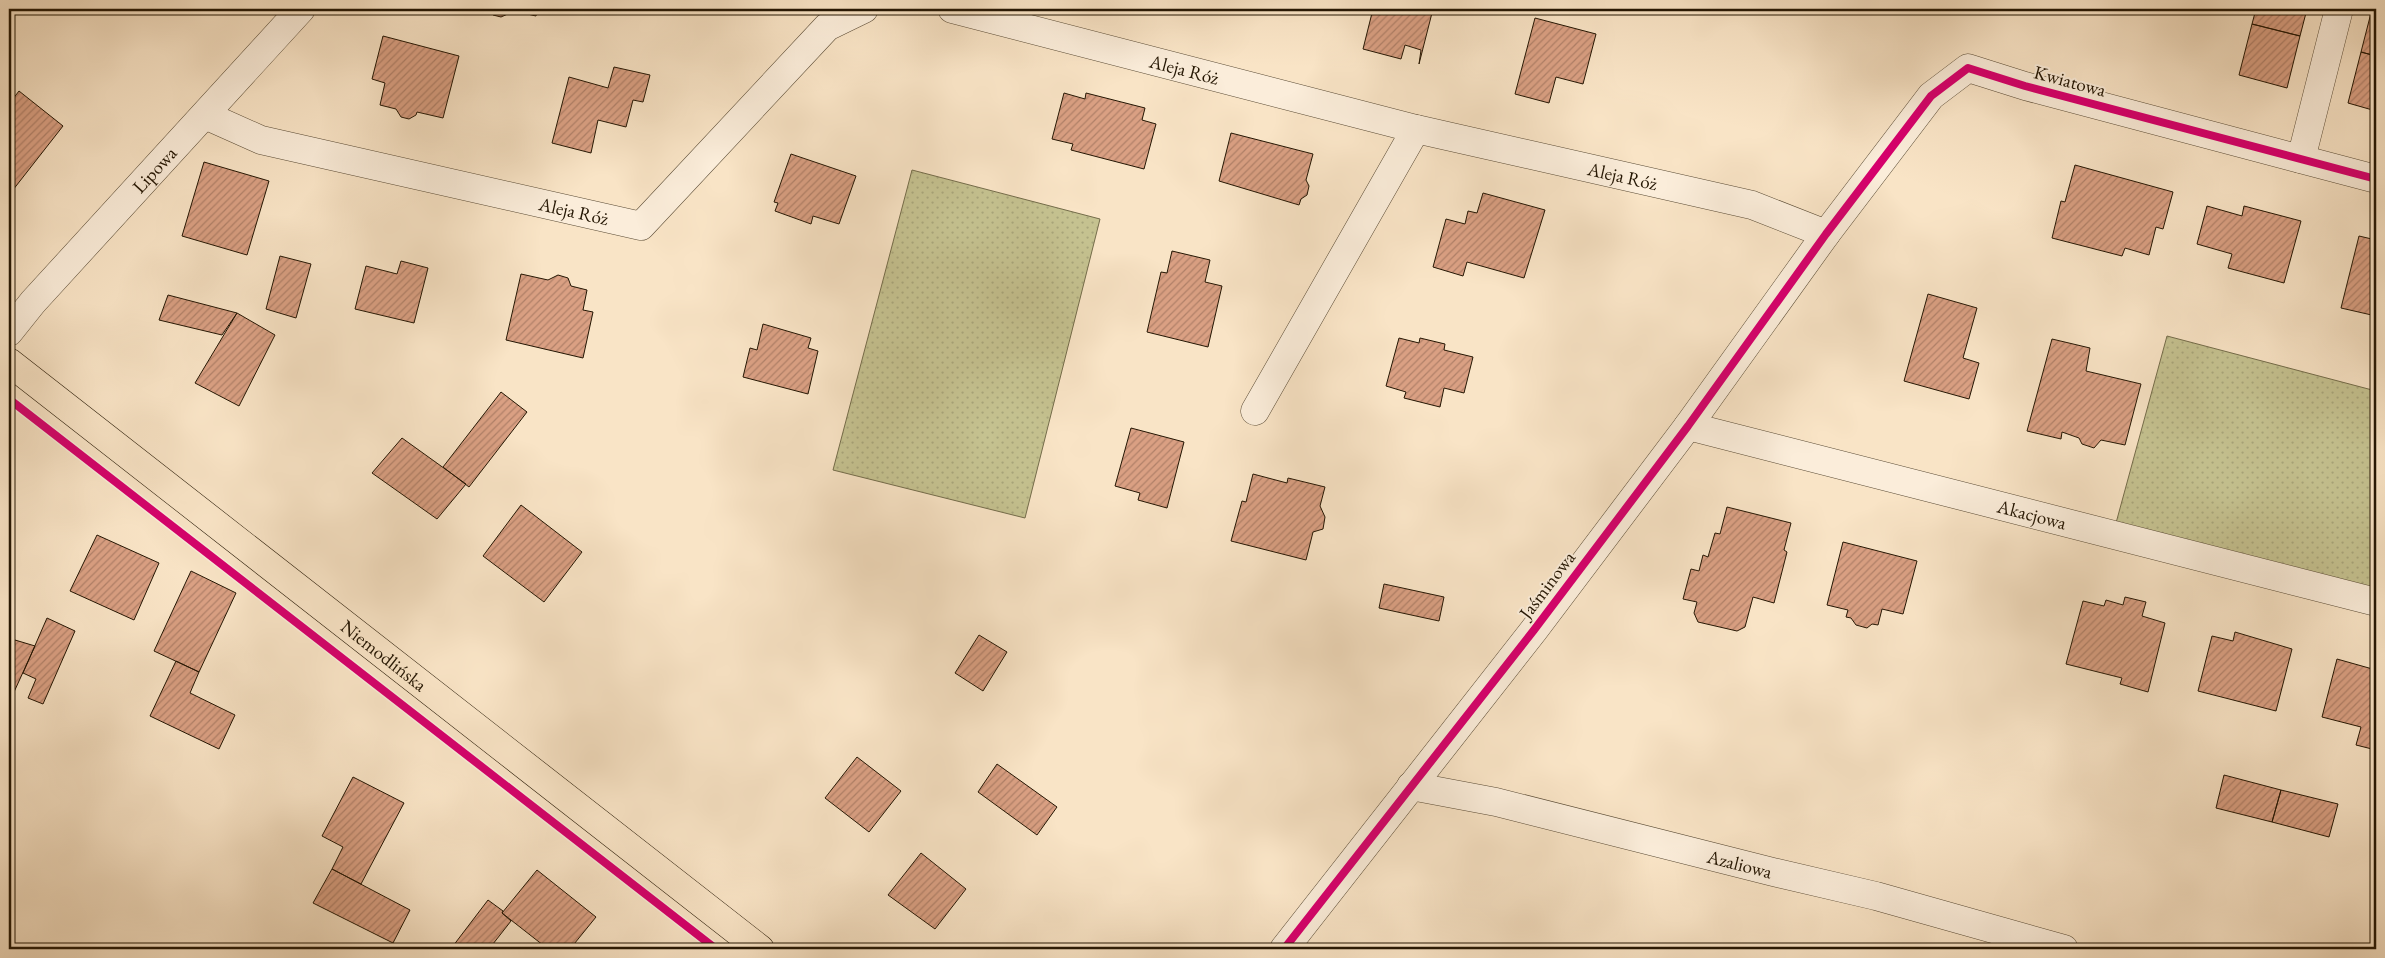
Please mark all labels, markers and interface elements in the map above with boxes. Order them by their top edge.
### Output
street label: Aleja Róż [1146,48,1223,90]
street label: Kwiatowa [2031,59,2109,103]
street label: Lipowa [126,140,182,198]
street label: Aleja Róż [1584,156,1661,196]
street label: Aleja Róż [536,191,612,231]
street label: Akacjowa [1994,493,2070,535]
street label: Jaśminowa [1512,546,1581,626]
street label: Niemodlińska [336,614,433,697]
street label: Azaliowa [1704,843,1775,884]

